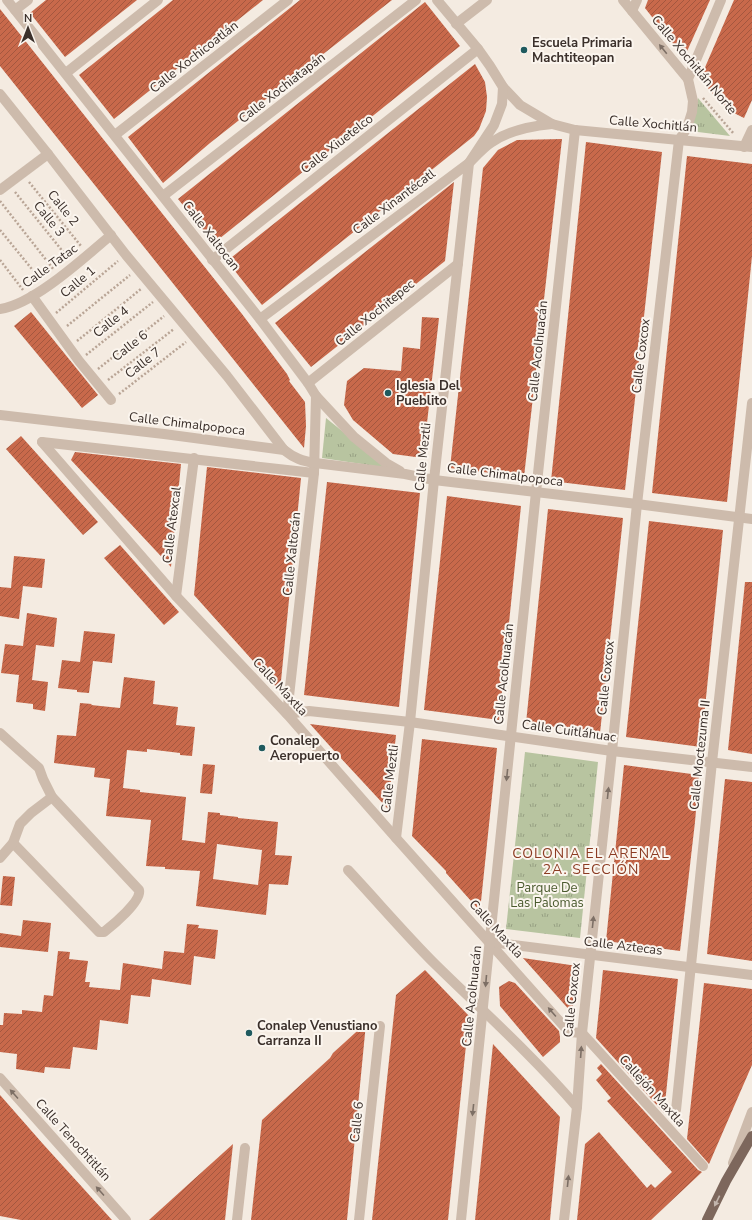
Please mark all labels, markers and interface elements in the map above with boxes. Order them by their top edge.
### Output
north arrow [8,8,48,48]
text: N [24,11,32,26]
street label: Calle Xochitlán Norte [647,11,741,119]
street label: Calle Xochicoatlán [146,17,242,97]
place label: Escuela Primaria Machtiteopan [532,34,632,67]
one-way arrow [659,43,667,54]
marker: Escuela Primaria Machtiteopan [519,45,529,55]
street label: Calle Xochiatapán [235,48,329,128]
street label: Calle Xiuetelco [297,110,377,178]
street label: Calle Xochitlán [608,111,698,137]
street label: Calle Xinantécatl [349,165,439,239]
street label: Calle 2 [43,186,83,230]
street label: Calle 3 [29,197,69,241]
street label: Calle Xaltocan [178,197,244,275]
street label: Calle Tatac [19,240,81,292]
street label: Calle 1 [56,262,100,302]
street label: Calle Xochitepec [332,275,418,351]
street label: Calle Acolhuacán [524,300,552,402]
street label: Calle 4 [89,302,133,342]
street label: Calle Coxcox [627,317,655,394]
street label: Calle 6 [108,326,152,366]
street label: Calle 7 [121,343,165,383]
place label: Iglesia Del Pueblito [396,377,461,410]
marker: Iglesia Del Pueblito [383,388,393,398]
street label: Calle Chimalpopoca [128,408,246,440]
street label: Calle Meztli [410,422,436,492]
street label: Calle Chimalpopoca [446,459,564,491]
street label: Calle Atexcal [158,485,186,564]
street label: Calle Xaltocán [279,511,305,597]
street label: Calle Acolhuacán [490,623,518,725]
street label: Calle Coxcox [593,640,619,716]
street label: Calle Maxtla [248,654,312,720]
street label: Calle Moctezuma II [685,699,715,811]
street label: Calle Cuitláhuac [521,715,617,747]
place label: Conalep Aeropuerto [270,732,339,765]
marker: Conalep Aeropuerto [257,743,267,753]
street label: Calle Meztli [377,744,403,814]
one-way arrow [504,769,510,781]
one-way arrow [604,787,611,799]
district label: COLONIA EL ARENAL 2A. SECCIÓN [512,844,670,879]
park label: Parque De Las Palomas [510,879,584,912]
street label: Calle Maxtla [465,896,527,962]
one-way arrow [590,916,597,929]
street label: Calle Aztecas [583,932,663,960]
street label: Calle Acolhuacán [458,945,486,1047]
street label: Calle Coxcox [559,962,585,1038]
one-way arrow [483,975,490,987]
one-way arrow [547,1007,556,1017]
place label: Conalep Venustiano Carranza II [257,1017,377,1050]
marker: Conalep Venustiano Carranza II [244,1028,254,1038]
one-way arrow [577,1046,584,1058]
street label: Callejón Maxtla [615,1051,689,1131]
one-way arrow [10,1089,19,1098]
street label: Calle Tenochtitlán [31,1095,115,1185]
street label: Calle 6 [346,1100,368,1143]
one-way arrow [470,1104,476,1116]
one-way arrow [565,1175,572,1187]
one-way arrow [96,1186,105,1196]
one-way arrow [714,1195,720,1206]

